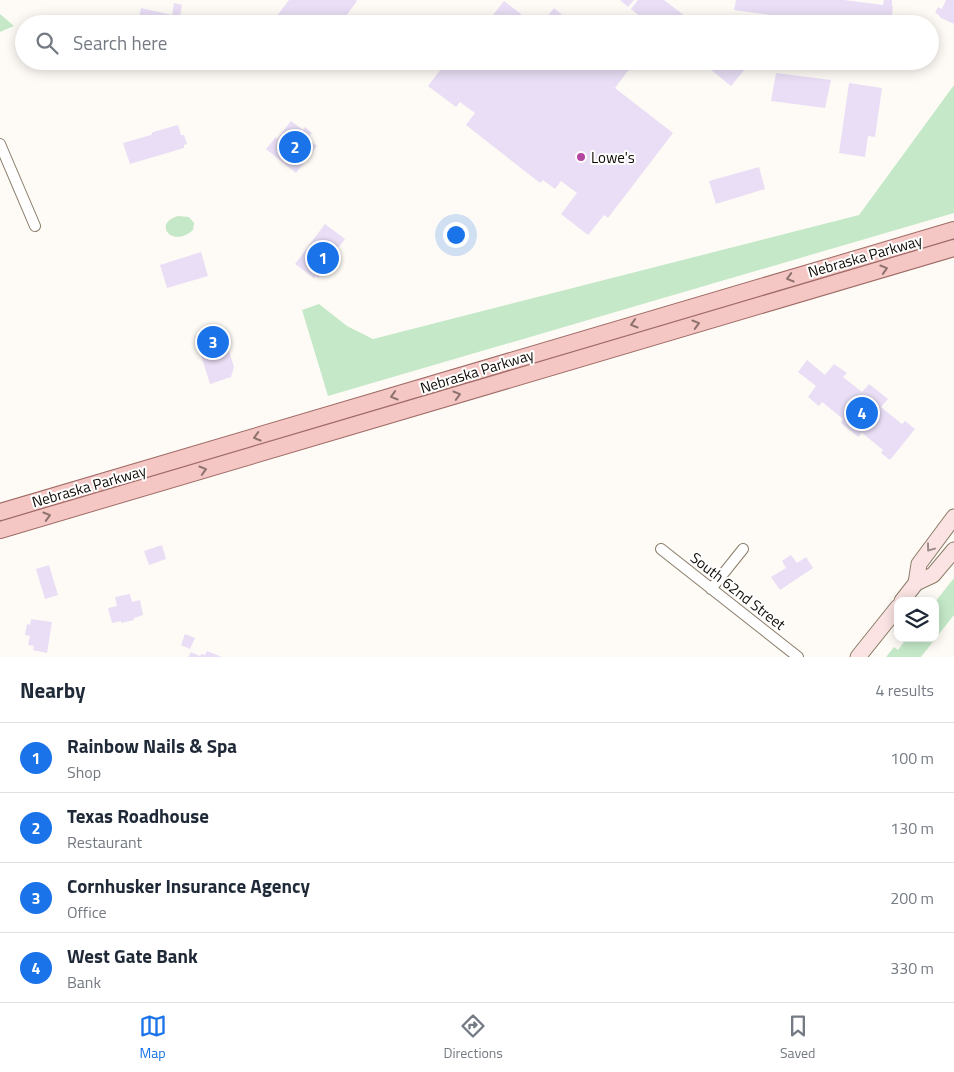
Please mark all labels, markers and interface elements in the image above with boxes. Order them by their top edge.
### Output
search box [15,15,939,70]
text: Search here [73,28,167,57]
icon: search [33,29,61,57]
pin: 2 [279,128,311,166]
place label: Lowe's [591,146,635,169]
marker: Lowe's [575,151,587,163]
your location [443,222,469,248]
street label: Nebraska Parkway [805,229,925,283]
pin: 1 [307,239,339,277]
one-way arrow [879,265,887,275]
one-way arrow [786,273,794,283]
one-way arrow [630,319,638,329]
one-way arrow [692,320,700,330]
pin: 3 [197,323,229,361]
street label: Nebraska Parkway [417,343,537,399]
one-way arrow [452,390,460,400]
one-way arrow [391,391,399,401]
pin: 4 [846,394,878,432]
one-way arrow [254,431,262,441]
street label: Nebraska Parkway [29,459,149,513]
one-way arrow [198,465,206,475]
one-way arrow [42,511,50,521]
one-way arrow [928,542,936,551]
street label: South 62nd Street [685,546,791,636]
map controls [894,597,939,642]
button: layers [894,597,939,642]
text: Nearby [20,674,85,706]
text: 4 results [875,678,934,702]
text: Rainbow Nails & Spa [67,731,237,760]
text: 1 [32,746,40,770]
text: 100 m [890,746,934,770]
text: Shop [67,760,101,784]
text: Texas Roadhouse [67,801,209,830]
text: 2 [32,816,40,840]
text: 130 m [890,816,934,840]
text: Restaurant [67,830,142,854]
text: Cornhusker Insurance Agency [67,871,310,900]
text: 3 [32,886,40,910]
text: 200 m [890,886,934,910]
text: Office [67,900,107,924]
text: West Gate Bank [67,941,198,970]
text: 4 [32,956,40,980]
text: 330 m [890,956,934,980]
text: Bank [67,970,101,994]
tab: Map [139,1012,167,1063]
tab: Directions [444,1012,503,1063]
tab: Saved [780,1012,816,1063]

